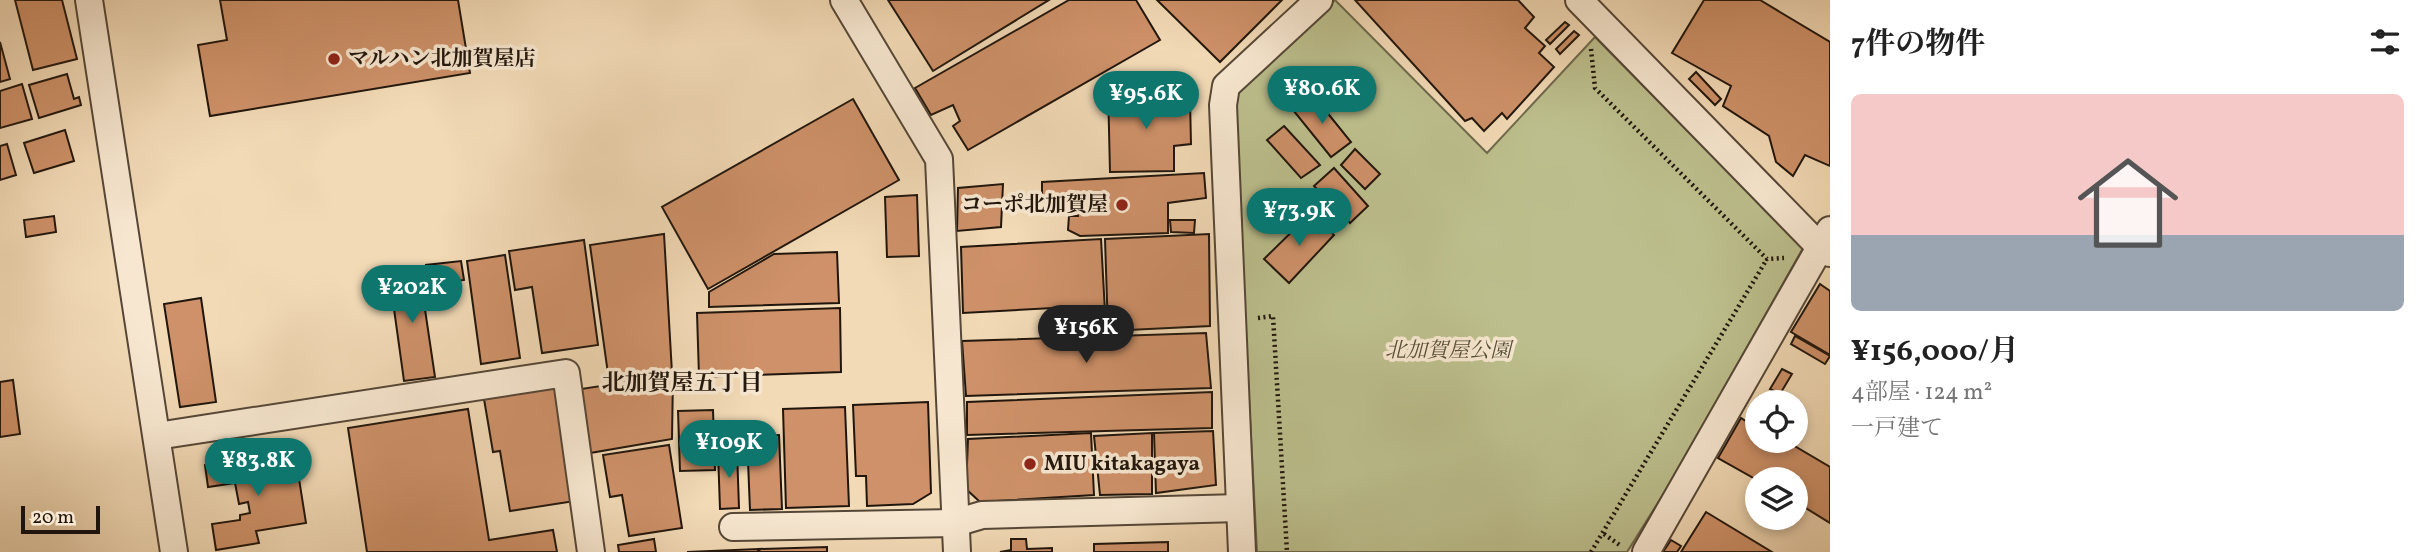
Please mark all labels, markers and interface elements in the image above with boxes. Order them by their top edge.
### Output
icon: filters [2366,23,2404,61]
text: 7件の物件 [1851,24,1985,66]
place label: マルハン北加賀屋店 [348,45,536,74]
marker: マルハン北加賀屋店 [326,51,342,67]
pin: ¥80.6K [1265,66,1379,126]
pin: ¥95.6K [1089,72,1203,131]
text: ¥80.6K [1283,73,1361,105]
text: ¥95.6K [1109,78,1183,110]
icon: home [2065,140,2191,266]
pin: ¥73.9K [1242,188,1356,248]
place label: コーポ北加賀屋 [961,191,1108,220]
text: ¥73.9K [1263,195,1335,227]
marker: コーポ北加賀屋 [1114,197,1130,213]
pin: ¥202K [363,266,461,325]
text: ¥202K [377,272,447,304]
pin: ¥156K [1037,306,1135,365]
text: ¥156K [1054,312,1118,344]
text: ¥156,000/月 [1851,331,2019,373]
park label: 北加賀屋公園 [1385,337,1514,366]
district label: 北加賀屋五丁目 [602,368,763,400]
text: 4部屋 · 124 m² [1851,377,1992,409]
map controls [1745,390,1808,530]
button: locate [1745,390,1808,453]
text: 一戸建て [1851,413,1943,445]
pin: ¥109K [680,420,778,480]
text: ¥109K [695,427,763,459]
pin: ¥83.8K [201,438,315,498]
text: ¥83.8K [221,445,295,477]
place label: MIU kitakagaya [1044,450,1200,479]
marker: MIU kitakagaya [1022,456,1038,472]
button: layers [1745,467,1808,530]
scale bar [21,503,100,535]
text: 20 m [32,505,74,531]

